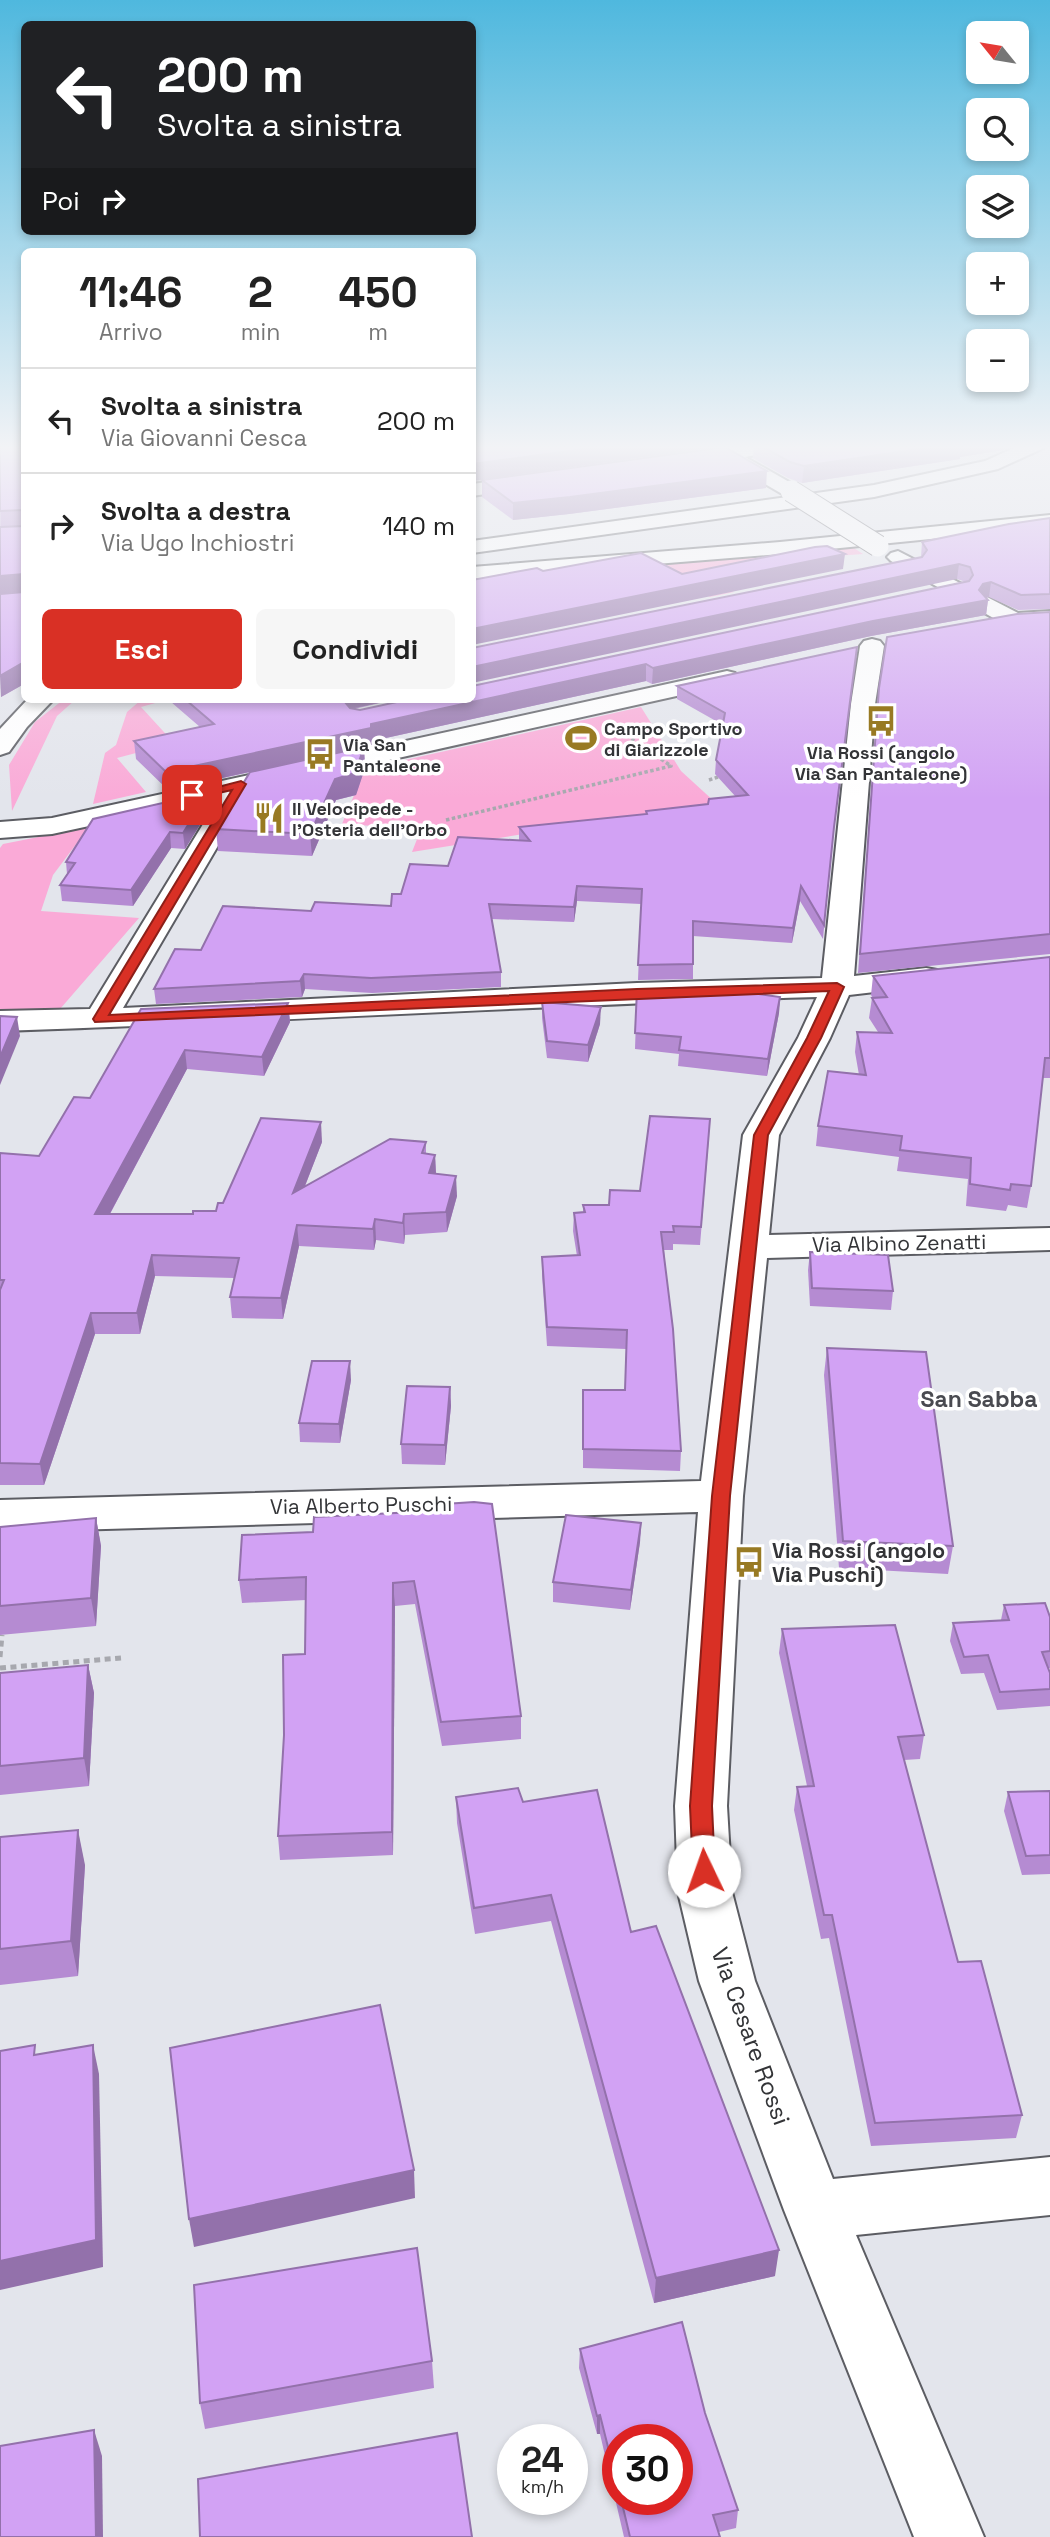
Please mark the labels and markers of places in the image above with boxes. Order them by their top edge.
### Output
bus stop icon: Via Rossi (angolo Via San Pantaleone) [864,704,898,738]
place label: Campo Sportivo di Giarizzole [604,717,743,761]
sports icon: Campo Sportivo di Giarizzole [564,721,598,755]
place label: Via San Pantaleone [343,733,441,777]
bus stop icon: Via San Pantaleone [303,737,337,771]
place label: Via Rossi (angolo Via San Pantaleone) [795,741,967,785]
pin [162,765,222,825]
place label: Il Velocipede - l'Osteria dell'Orbo [292,797,447,841]
restaurant icon: Il Velocipede - l'Osteria dell'Orbo [252,801,286,835]
place label: Via Rossi (angolo Via Puschi) [772,1537,945,1588]
bus stop icon: Via Rossi (angolo Via Puschi) [732,1545,766,1579]

